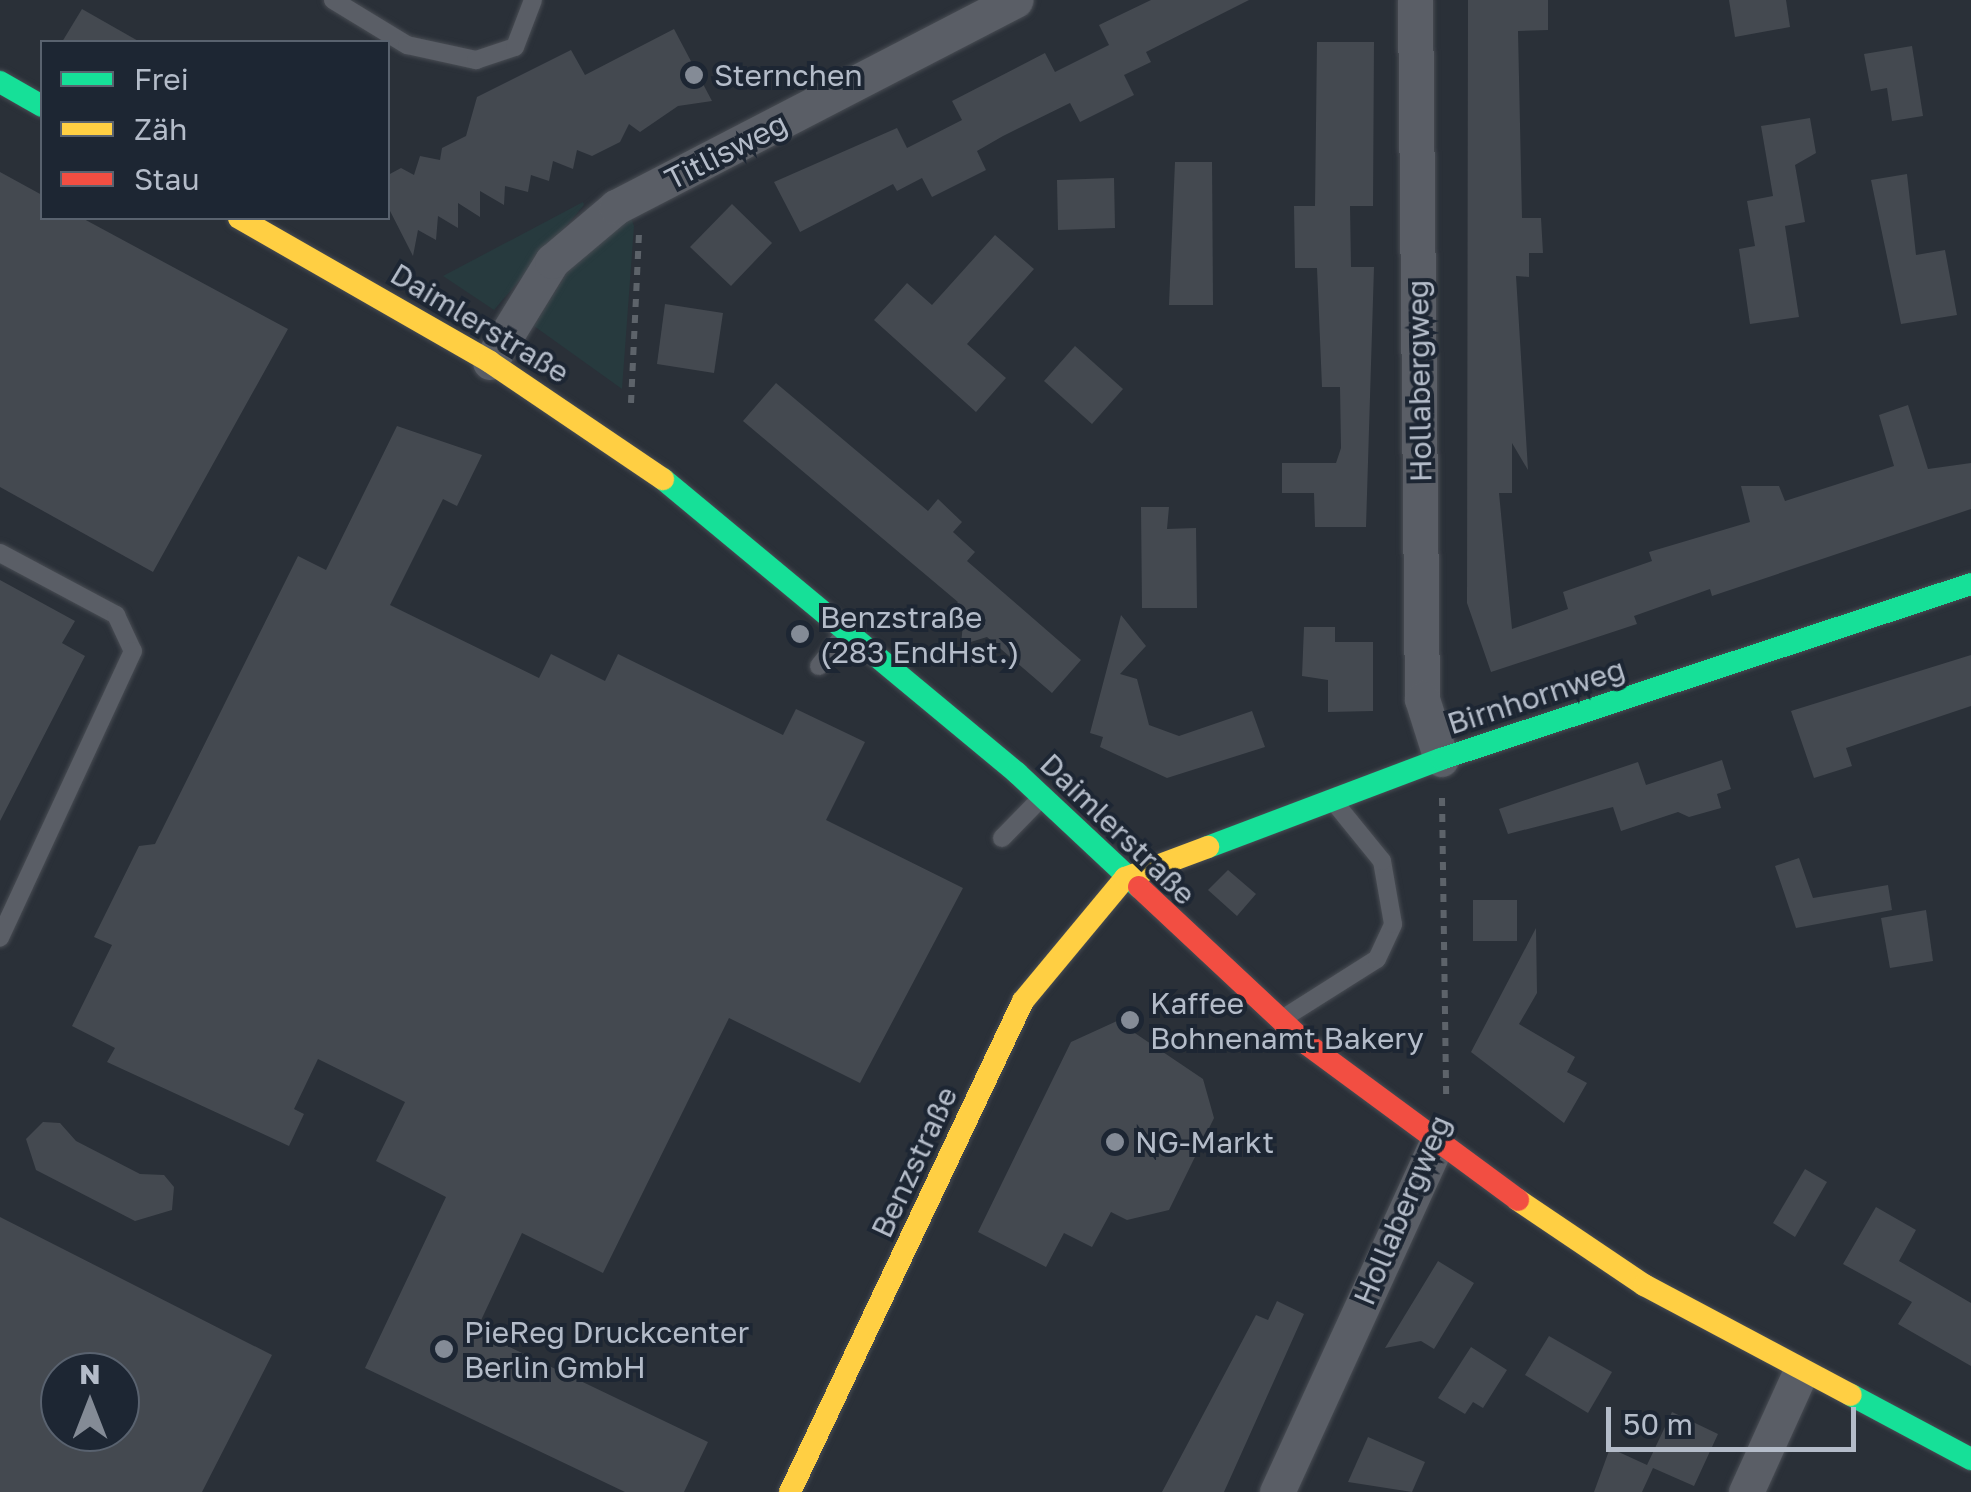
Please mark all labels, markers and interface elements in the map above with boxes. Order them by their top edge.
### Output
legend [40,40,390,220]
place label: Sternchen [714,57,863,93]
text: Frei [134,61,189,97]
marker: Sternchen [683,64,705,86]
street label: Titlisweg [659,105,793,197]
text: Zäh [134,111,187,147]
text: Stau [134,161,200,197]
street label: Daimlerstraße [384,256,576,390]
street label: Hollabergweg [1399,279,1439,483]
place label: Benzstraße (283 EndHst.) [820,599,1019,670]
marker: Benzstraße (283 EndHst.) [789,623,811,645]
street label: Birnhornweg [1443,650,1629,742]
street label: Daimlerstraße [1033,746,1203,912]
place label: Kaffee Bohnenamt Bakery [1150,985,1424,1056]
marker: Kaffee Bohnenamt Bakery [1119,1009,1141,1031]
street label: Benzstraße [863,1081,965,1243]
street label: Hollabergweg [1346,1110,1458,1310]
place label: NG-Markt [1135,1124,1274,1160]
marker: NG-Markt [1104,1131,1126,1153]
place label: PieReg Druckcenter Berlin GmbH [464,1314,749,1384]
marker: PieReg Druckcenter Berlin GmbH [433,1338,455,1360]
north arrow [40,1352,140,1452]
text: N [79,1357,101,1390]
scale bar [1611,1387,1861,1449]
text: 50 m [1623,1406,1693,1442]

